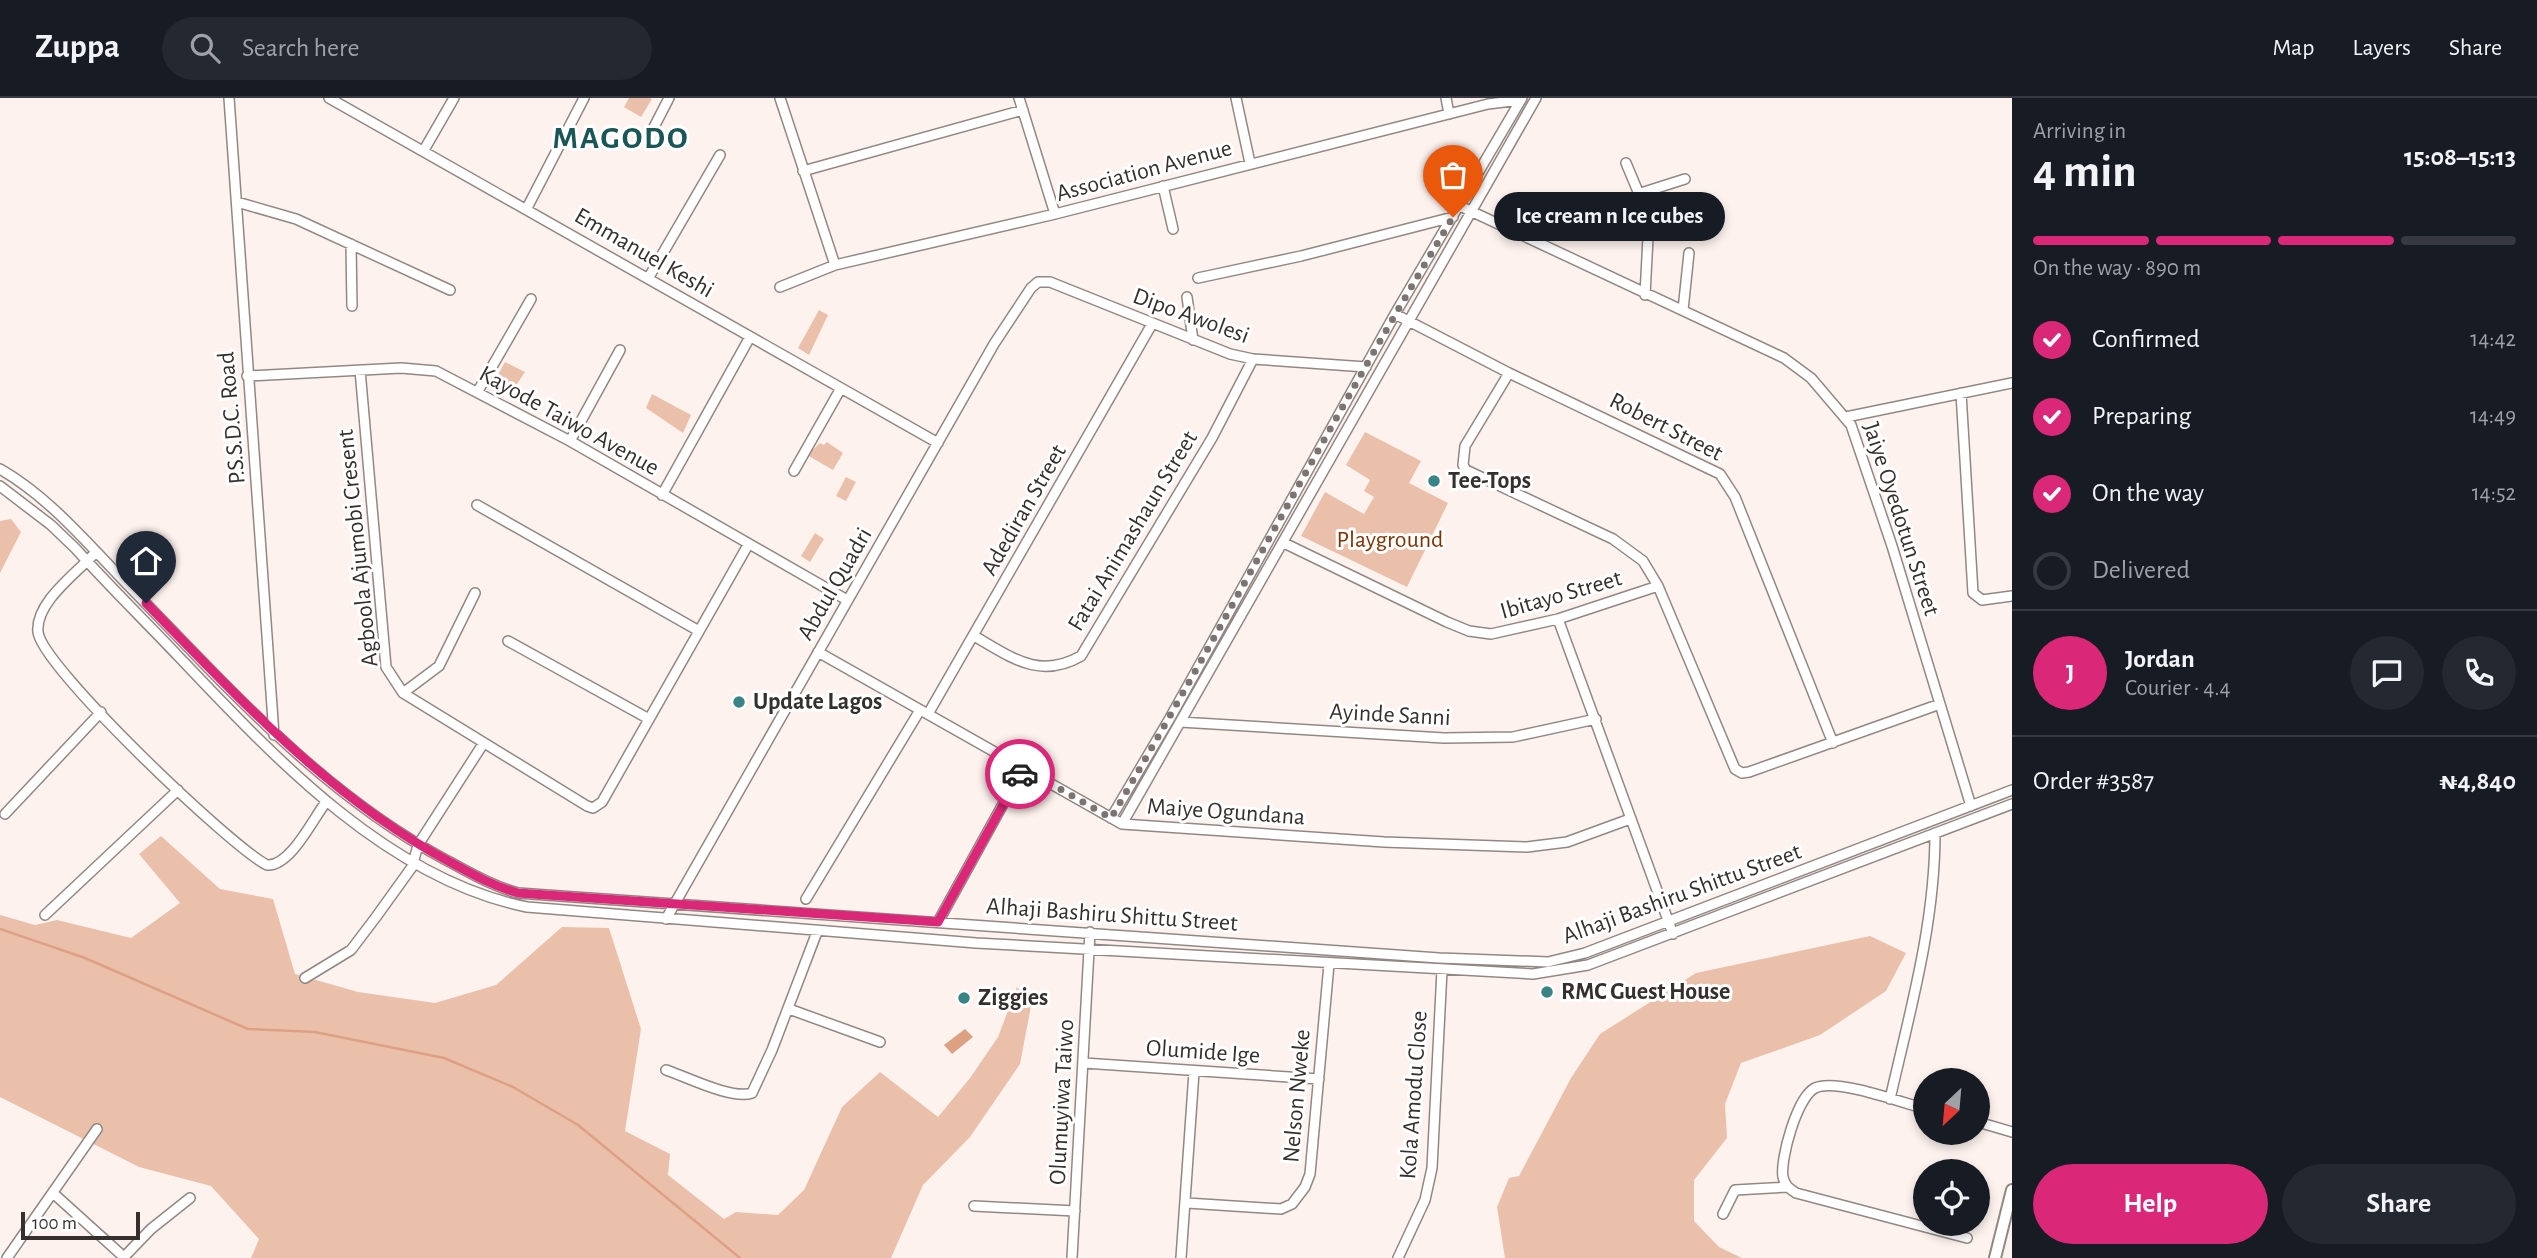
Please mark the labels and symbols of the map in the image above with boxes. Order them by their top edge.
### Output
district label: MAGODO [552,122,690,154]
street label: Association Avenue [1054,136,1234,206]
pin [1423,145,1483,217]
callout: Ice cream n Ice cubes [1495,192,1726,242]
street label: Emmanuel Keshi [570,203,718,303]
street label: Dipo Awolesi [1130,284,1252,348]
street label: P.S.S.D.C. Road [214,351,250,485]
street label: Kayode Taiwo Avenue [475,362,663,480]
street label: Robert Street [1606,388,1727,466]
street label: Jaiye Oyedotun Street [1858,419,1944,619]
street label: Fatai Animashaun Street [1064,427,1202,635]
street label: Agboola Ajumobi Cresent [334,428,382,668]
street label: Adediran Street [977,440,1071,579]
place label: Tee-Tops [1448,469,1531,493]
marker: Tee-Tops [1426,473,1442,489]
street label: Abdul Quadri [793,524,877,644]
park label: Playground [1337,528,1443,552]
pin [116,531,176,603]
street label: Ibitayo Street [1498,566,1625,624]
place label: Update Lagos [753,690,882,714]
marker: Update Lagos [731,694,747,710]
street label: Ayinde Sanni [1329,700,1451,730]
courier [985,739,1055,809]
street label: Maiye Ogundana [1146,794,1306,830]
street label: Alhaji Bashiru Shittu Street [1560,840,1805,948]
street label: Alhaji Bashiru Shittu Street [985,894,1239,936]
place label: RMC Guest House [1561,980,1730,1004]
marker: RMC Guest House [1539,984,1555,1000]
place label: Ziggies [978,986,1048,1010]
marker: Ziggies [956,990,972,1006]
street label: Kola Amodu Close [1396,1010,1432,1180]
street label: Olumuyiwa Taiwo [1046,1019,1078,1185]
street label: Nelson Nweke [1279,1028,1315,1164]
street label: Olumide Ige [1145,1036,1261,1068]
north arrow [1913,1068,1990,1144]
scale bar [21,1209,140,1241]

